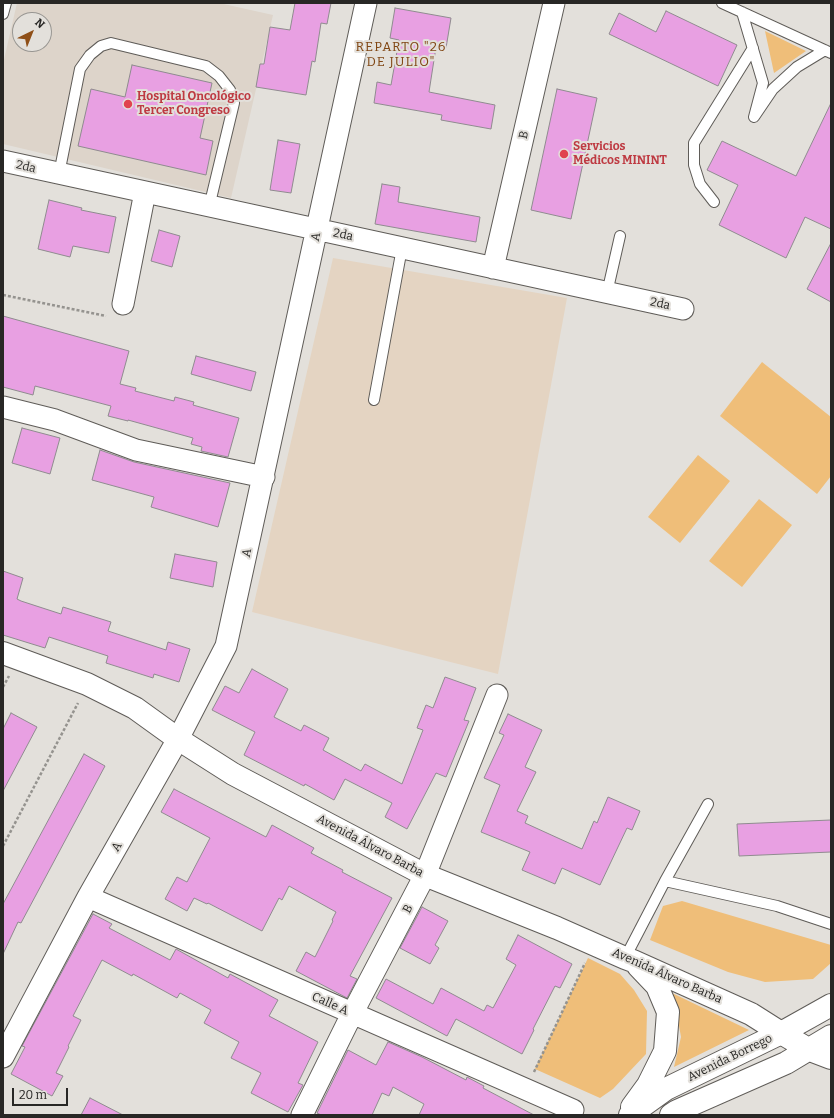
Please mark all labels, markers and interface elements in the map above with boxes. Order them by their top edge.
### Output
north arrow [12,12,52,52]
text: N [32,16,47,31]
district label: REPARTO "26 DE JULIO" [356,39,446,70]
place label: Hospital Oncológico Tercer Congreso [137,90,251,118]
marker: Hospital Oncológico Tercer Congreso [122,98,134,110]
street label: B [516,130,532,140]
place label: Servicios Médicos MININT [573,140,667,168]
marker: Servicios Médicos MININT [558,148,570,160]
street label: 2da [15,158,37,176]
street label: 2da [332,226,354,244]
street label: A [308,231,324,243]
street label: 2da [649,295,671,313]
street label: A [239,547,255,559]
street label: Avenida Álvaro Barba [314,812,426,880]
street label: A [109,840,125,854]
street label: B [400,902,416,916]
street label: Avenida Álvaro Barba [610,945,724,1007]
street label: Calle A [310,990,350,1018]
street label: Avenida Borrego [685,1031,775,1085]
scale bar [14,1080,70,1106]
text: 20 m [19,1088,47,1102]

